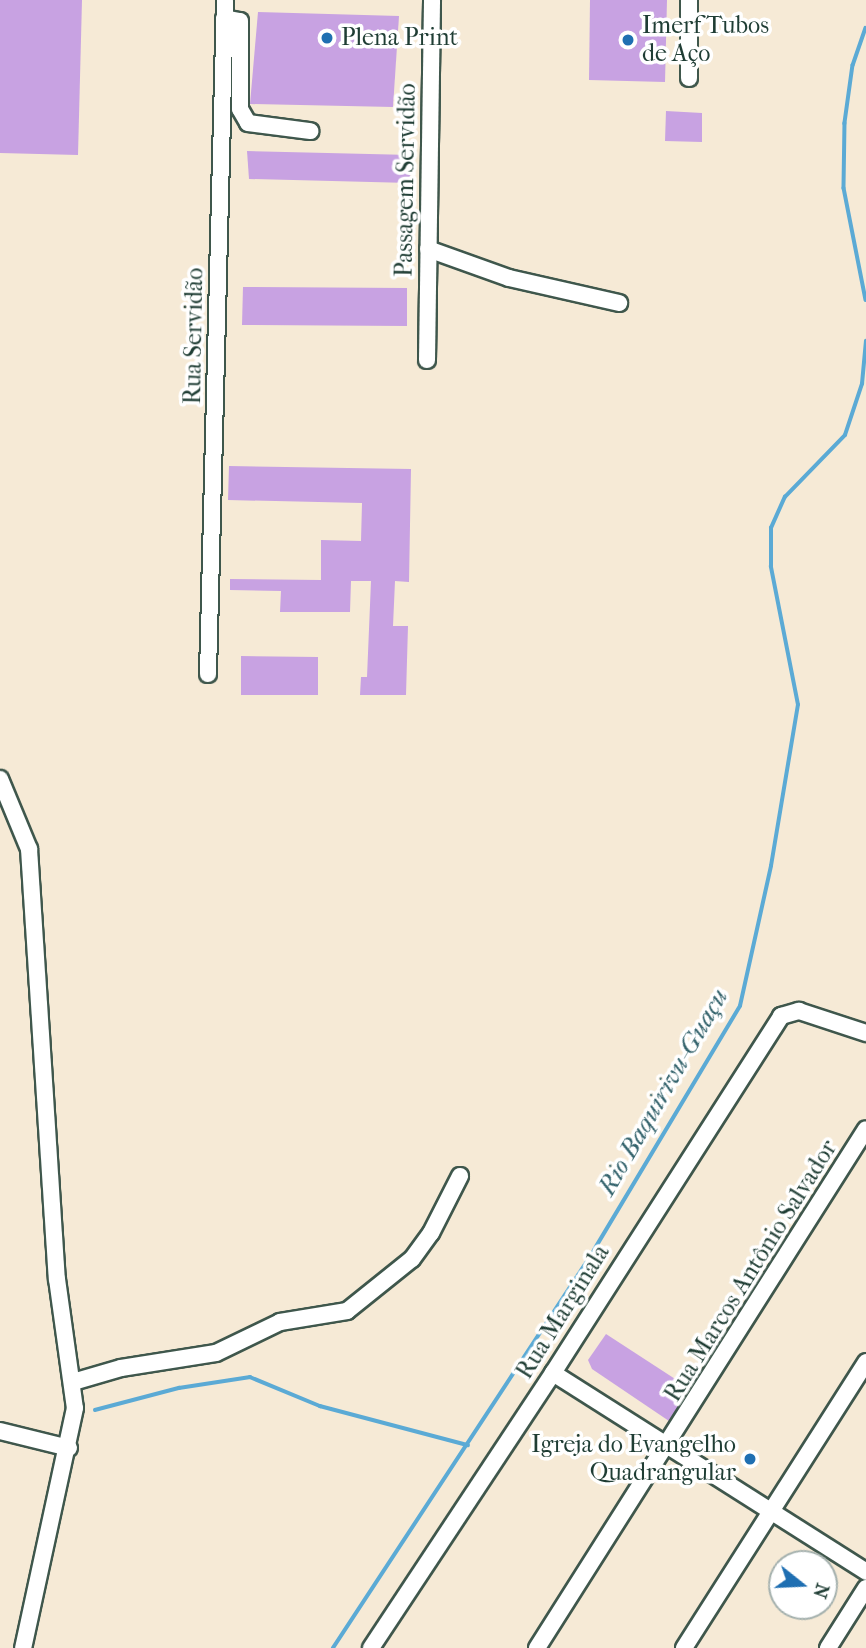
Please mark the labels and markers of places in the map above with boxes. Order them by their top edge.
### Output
place label: Imerf Tubos de Aço [642,12,769,68]
place label: Plena Print [341,24,458,52]
marker: Plena Print [319,30,335,46]
marker: Imerf Tubos de Aço [620,32,636,48]
place label: Igreja do Evangelho Quadrangular [531,1431,736,1487]
marker: Igreja do Evangelho Quadrangular [742,1451,758,1467]

